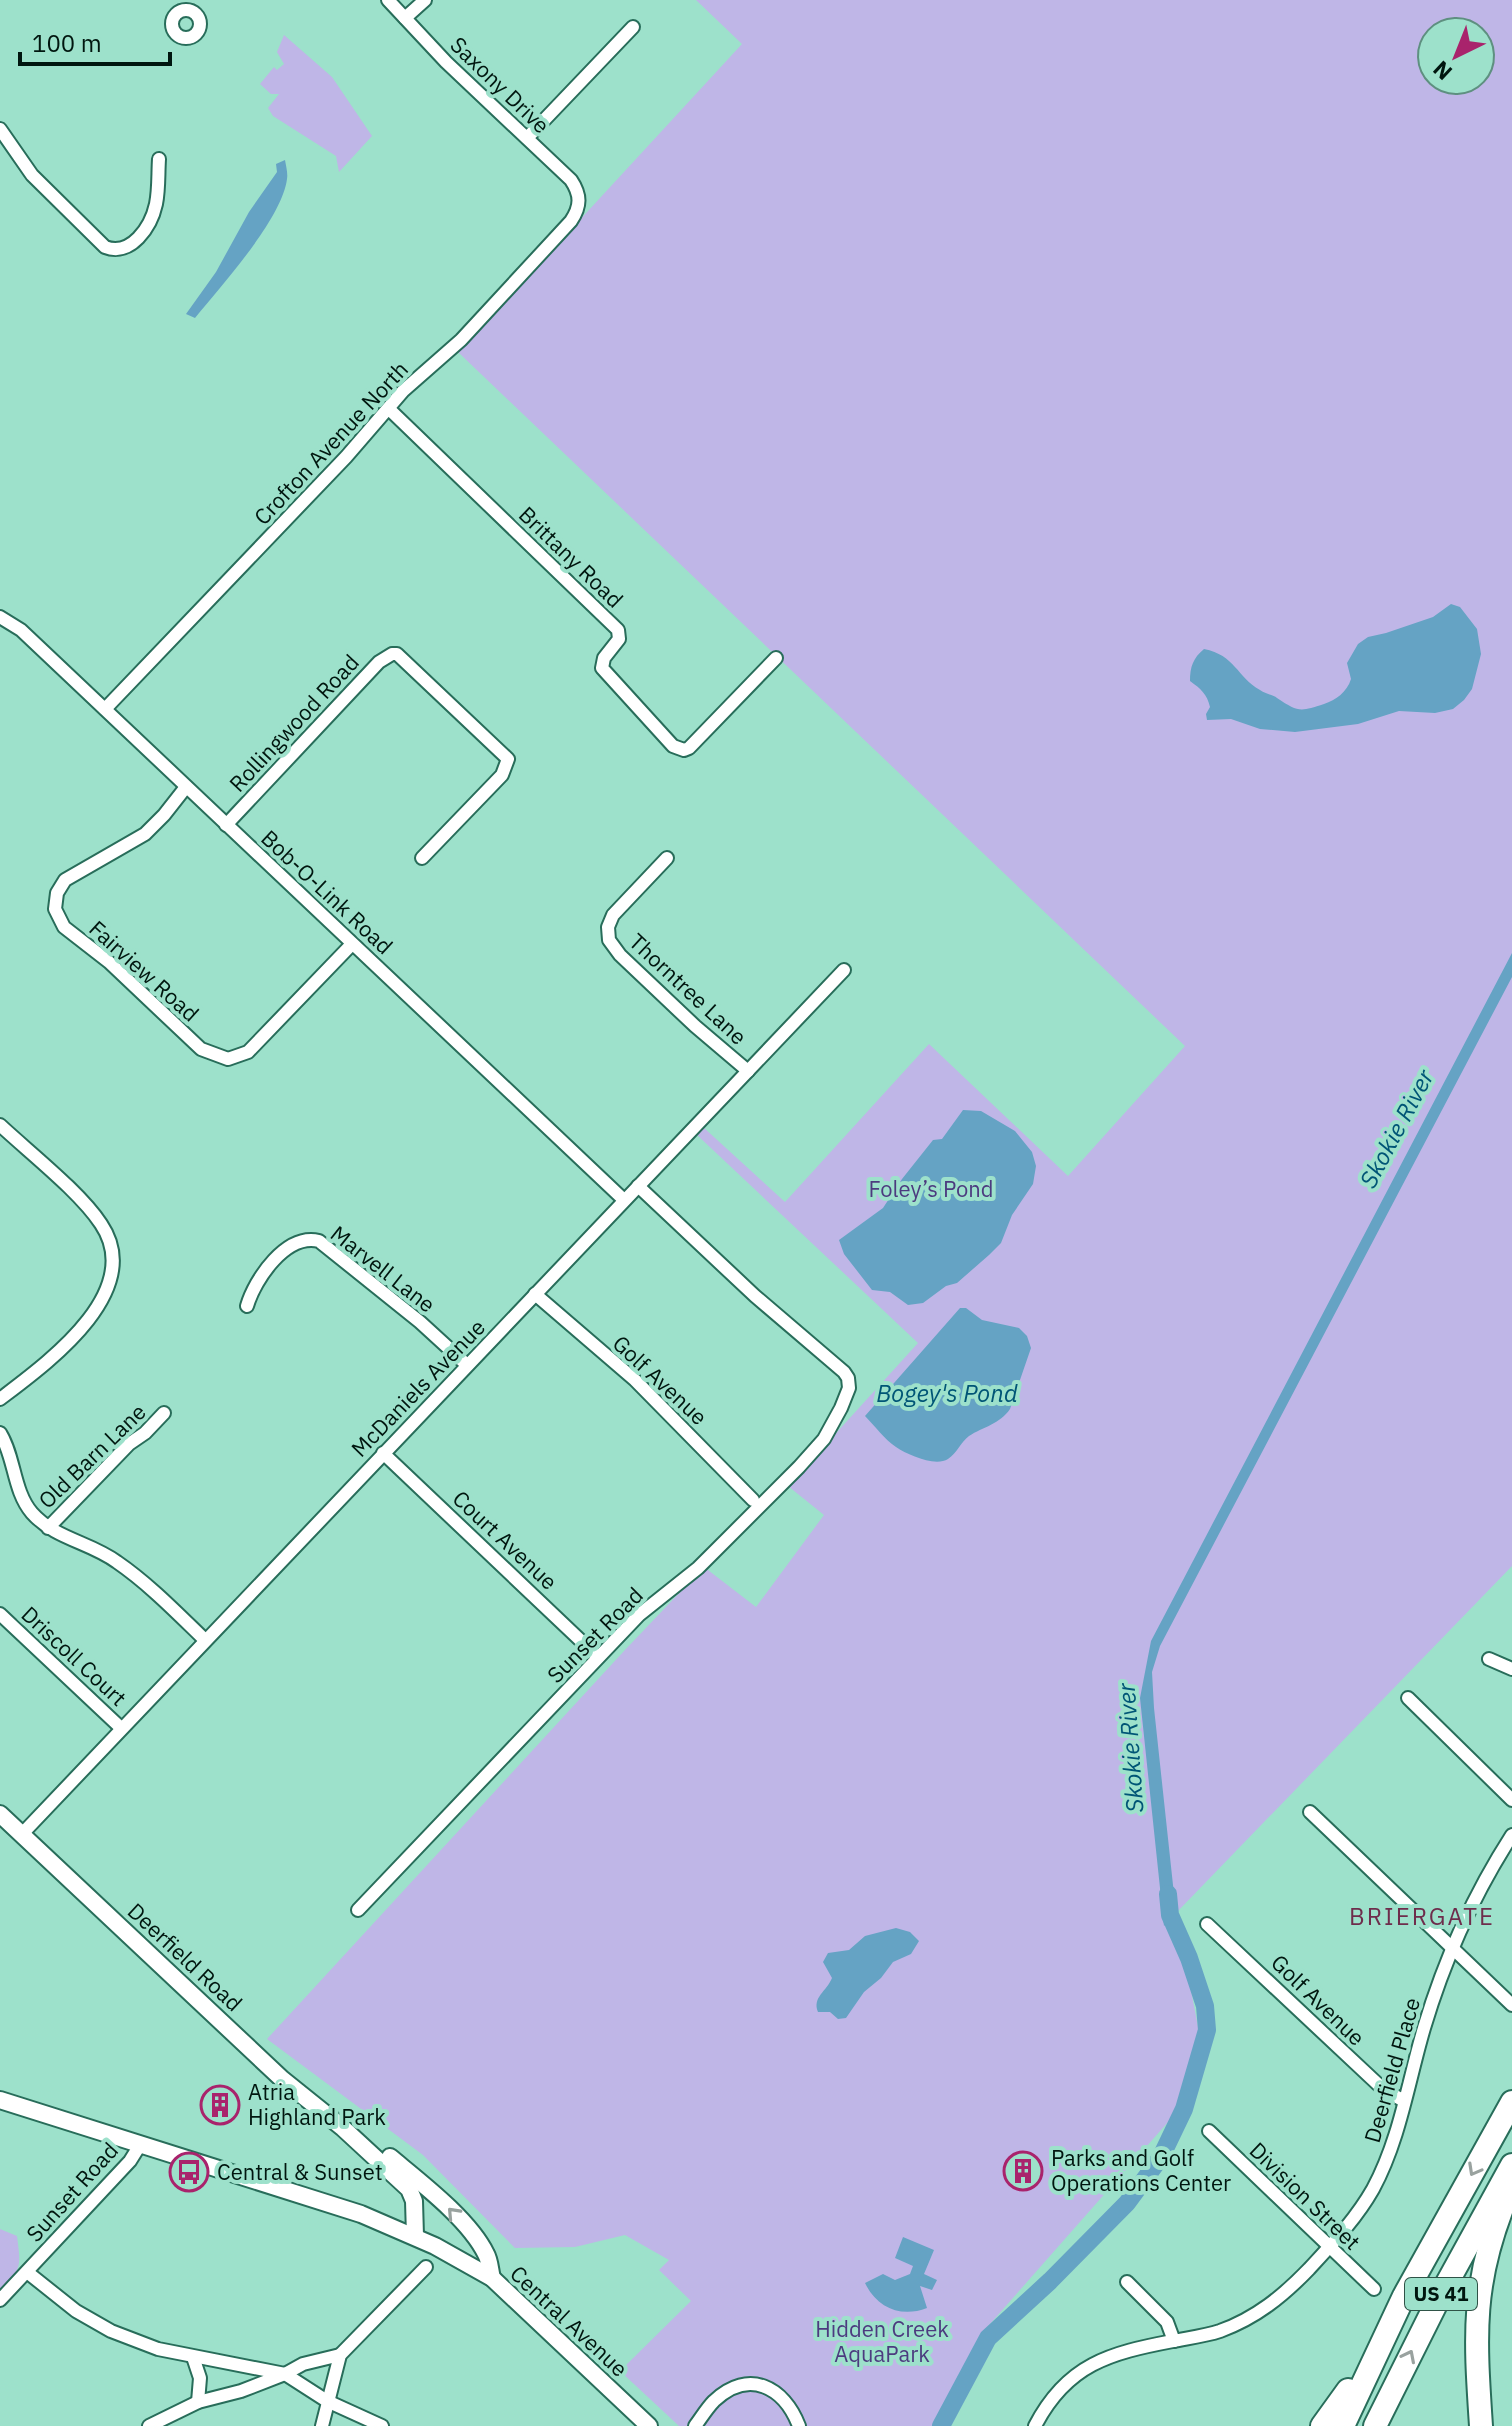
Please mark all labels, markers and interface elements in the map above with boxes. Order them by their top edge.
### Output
scale bar [20,16,170,66]
north arrow [1416,16,1496,96]
text: 100 m [32,27,102,59]
street label: Saxony Drive [444,30,556,139]
text: N [1426,55,1458,87]
street label: Crofton Avenue North [247,355,414,531]
street label: Brittany Road [513,500,630,614]
street label: Rollingwood Road [222,648,365,797]
street label: Bob-O-Link Road [255,823,399,960]
street label: Fairview Road [83,914,205,1028]
street label: Thorntree Lane [623,927,753,1051]
water label: Skokie River [1352,1063,1441,1193]
park label: Foley’s Pond [868,1174,994,1203]
street label: Marvell Lane [325,1219,441,1319]
street label: McDaniels Avenue [344,1313,491,1463]
street label: Golf Avenue [607,1328,714,1431]
water label: Bogey's Pond [876,1377,1018,1409]
street label: Old Barn Lane [32,1397,152,1514]
street label: Court Avenue [447,1484,564,1596]
street label: Sunset Road [541,1581,649,1689]
street label: Driscoll Court [16,1599,133,1712]
water label: Skokie River [1109,1681,1150,1814]
street label: Deerfield Road [122,1896,249,2017]
district label: BRIERGATE [1349,1900,1495,1932]
street label: Golf Avenue [1265,1948,1371,2052]
street label: Deerfield Place [1357,1994,1426,2146]
place label: Atria Highland Park [248,2077,386,2131]
building icon: Atria Highland Park [199,2084,241,2126]
street label: Division Street [1244,2135,1367,2256]
street label: Sunset Road [19,2136,124,2247]
place label: Parks and Golf Operations Center [1051,2143,1231,2197]
building icon: Parks and Golf Operations Center [1002,2150,1044,2192]
bus stop icon: Central & Sunset [168,2151,210,2193]
place label: Central & Sunset [217,2157,383,2186]
one-way arrow [1468,2161,1484,2176]
one-way arrow [447,2208,462,2222]
street label: Central Avenue [504,2259,634,2383]
road number: US 41 [1405,2278,1477,2310]
park label: Hidden Creek AquaPark [815,2314,949,2368]
one-way arrow [1399,2349,1415,2364]

